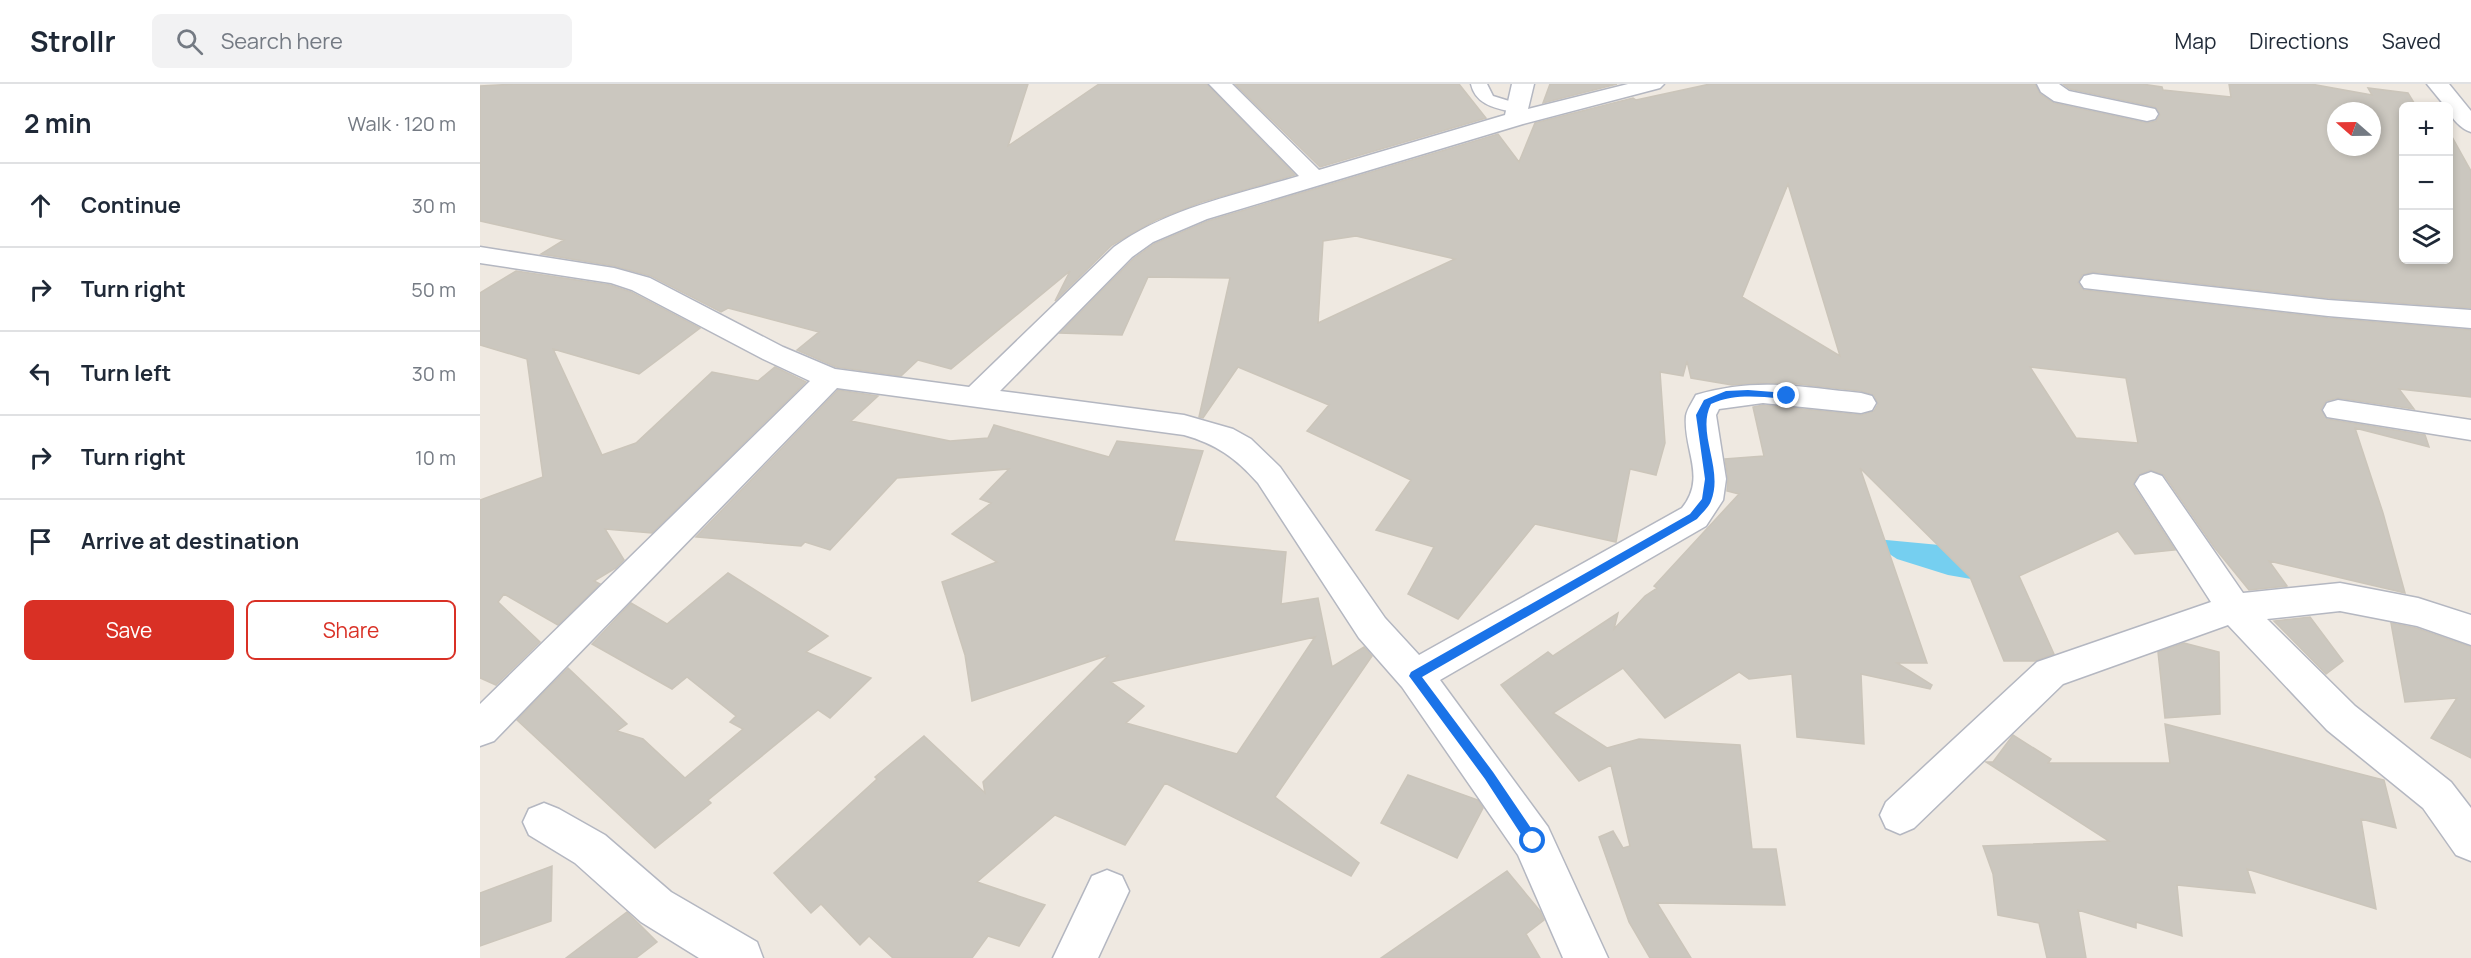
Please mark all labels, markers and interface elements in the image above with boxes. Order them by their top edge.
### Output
search box [152,14,572,68]
text: Strollr [30,22,116,60]
icon: search [173,25,206,58]
text: Search here [221,26,343,56]
text: Map [2175,27,2216,55]
text: Directions [2249,27,2349,55]
text: Saved [2382,27,2441,55]
north arrow [2327,102,2381,156]
map controls [2399,102,2453,264]
button: + [2399,102,2453,156]
text: 2 min [24,105,92,141]
text: Walk · 120 m [348,110,456,137]
button: − [2399,156,2453,210]
icon: ahead [24,189,57,222]
text: Continue [81,190,181,220]
text: 30 m [412,192,456,219]
button: layers [2399,210,2453,264]
icon: right [24,273,57,306]
text: Turn right [81,274,186,304]
text: 50 m [411,276,456,303]
icon: left [24,357,57,390]
text: Turn left [81,358,171,388]
text: 30 m [412,360,456,387]
route end [1773,382,1799,408]
icon: right [24,441,57,474]
text: Turn right [81,442,186,472]
text: 10 m [415,444,456,471]
icon: arrive [24,525,57,558]
text: Arrive at destination [81,526,299,556]
button: Save [24,600,234,660]
button: Share [246,600,456,660]
route start [1519,827,1545,853]

